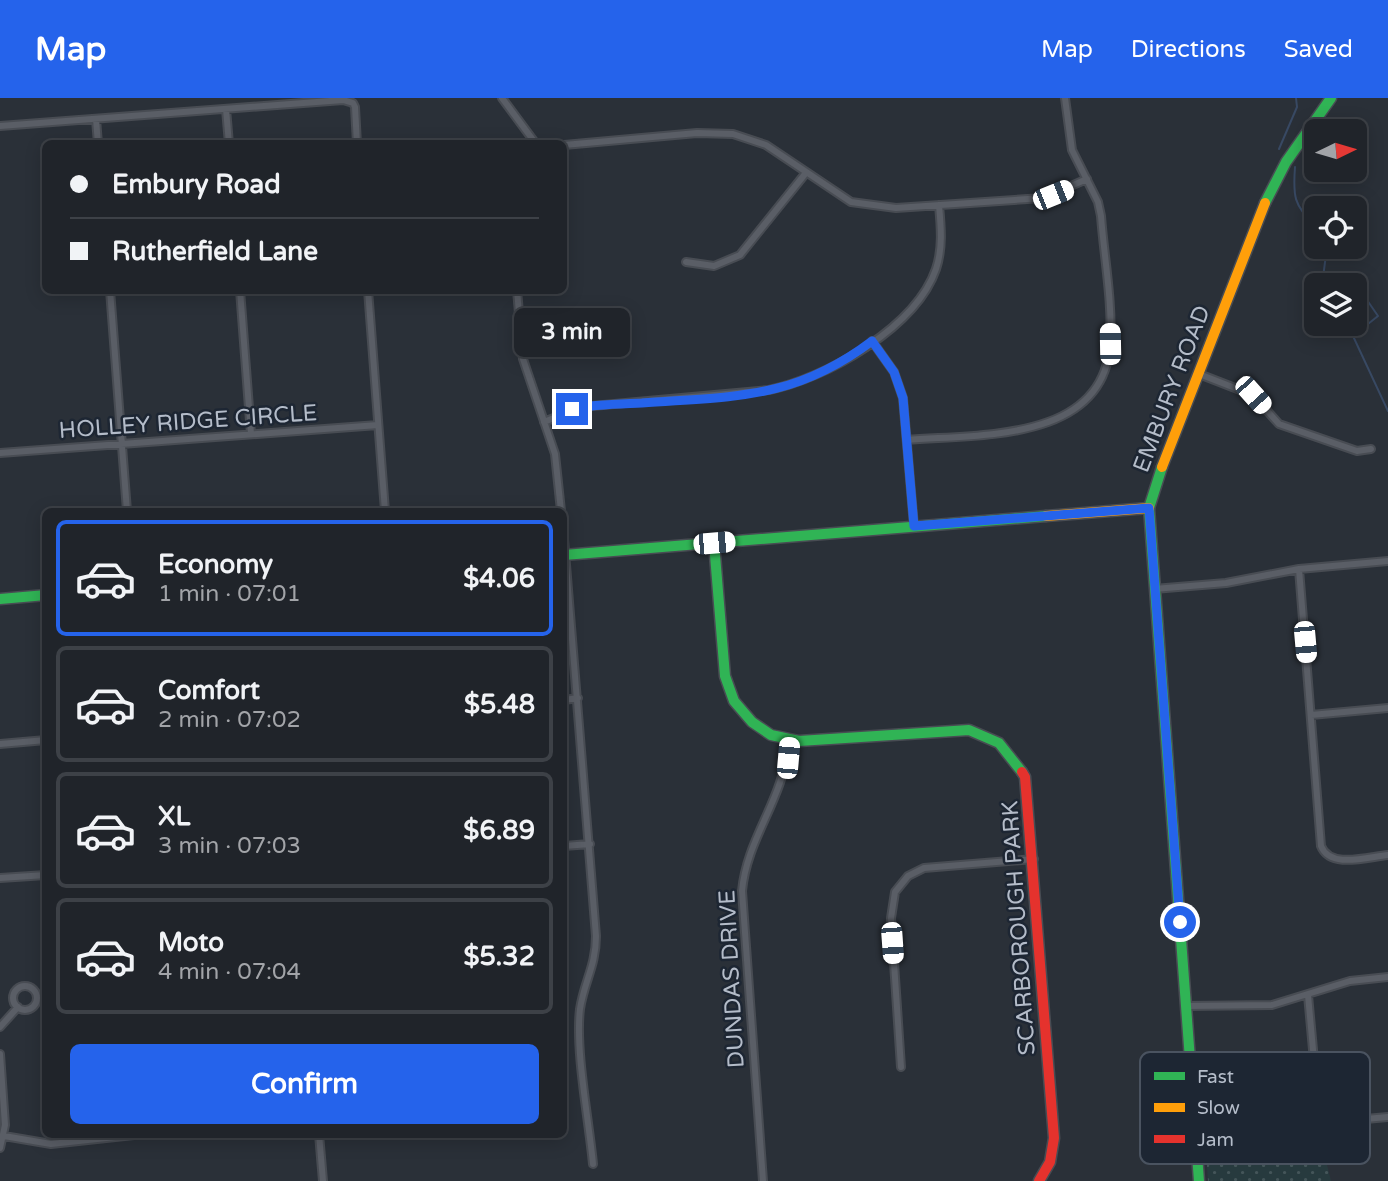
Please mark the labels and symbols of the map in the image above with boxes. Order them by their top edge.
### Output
north arrow [1304,119,1367,182]
car [1030,177,1077,213]
street label: EMBURY ROAD [1127,302,1217,476]
callout: 3 min [514,308,630,356]
car [1100,323,1121,365]
car [1232,372,1275,418]
route end [556,393,588,425]
street label: HOLLEY RIDGE CIRCLE [58,399,318,445]
car [693,531,736,555]
car [1293,620,1318,664]
car [776,736,801,780]
street label: SCARBOROUGH PARK [996,800,1042,1056]
street label: DUNDAS DRIVE [713,889,751,1069]
route start [1164,906,1196,938]
car [881,921,904,965]
legend [1140,1052,1370,1164]
text: Fast [1197,1066,1234,1088]
text: Slow [1197,1097,1240,1119]
text: Jam [1197,1129,1234,1151]

